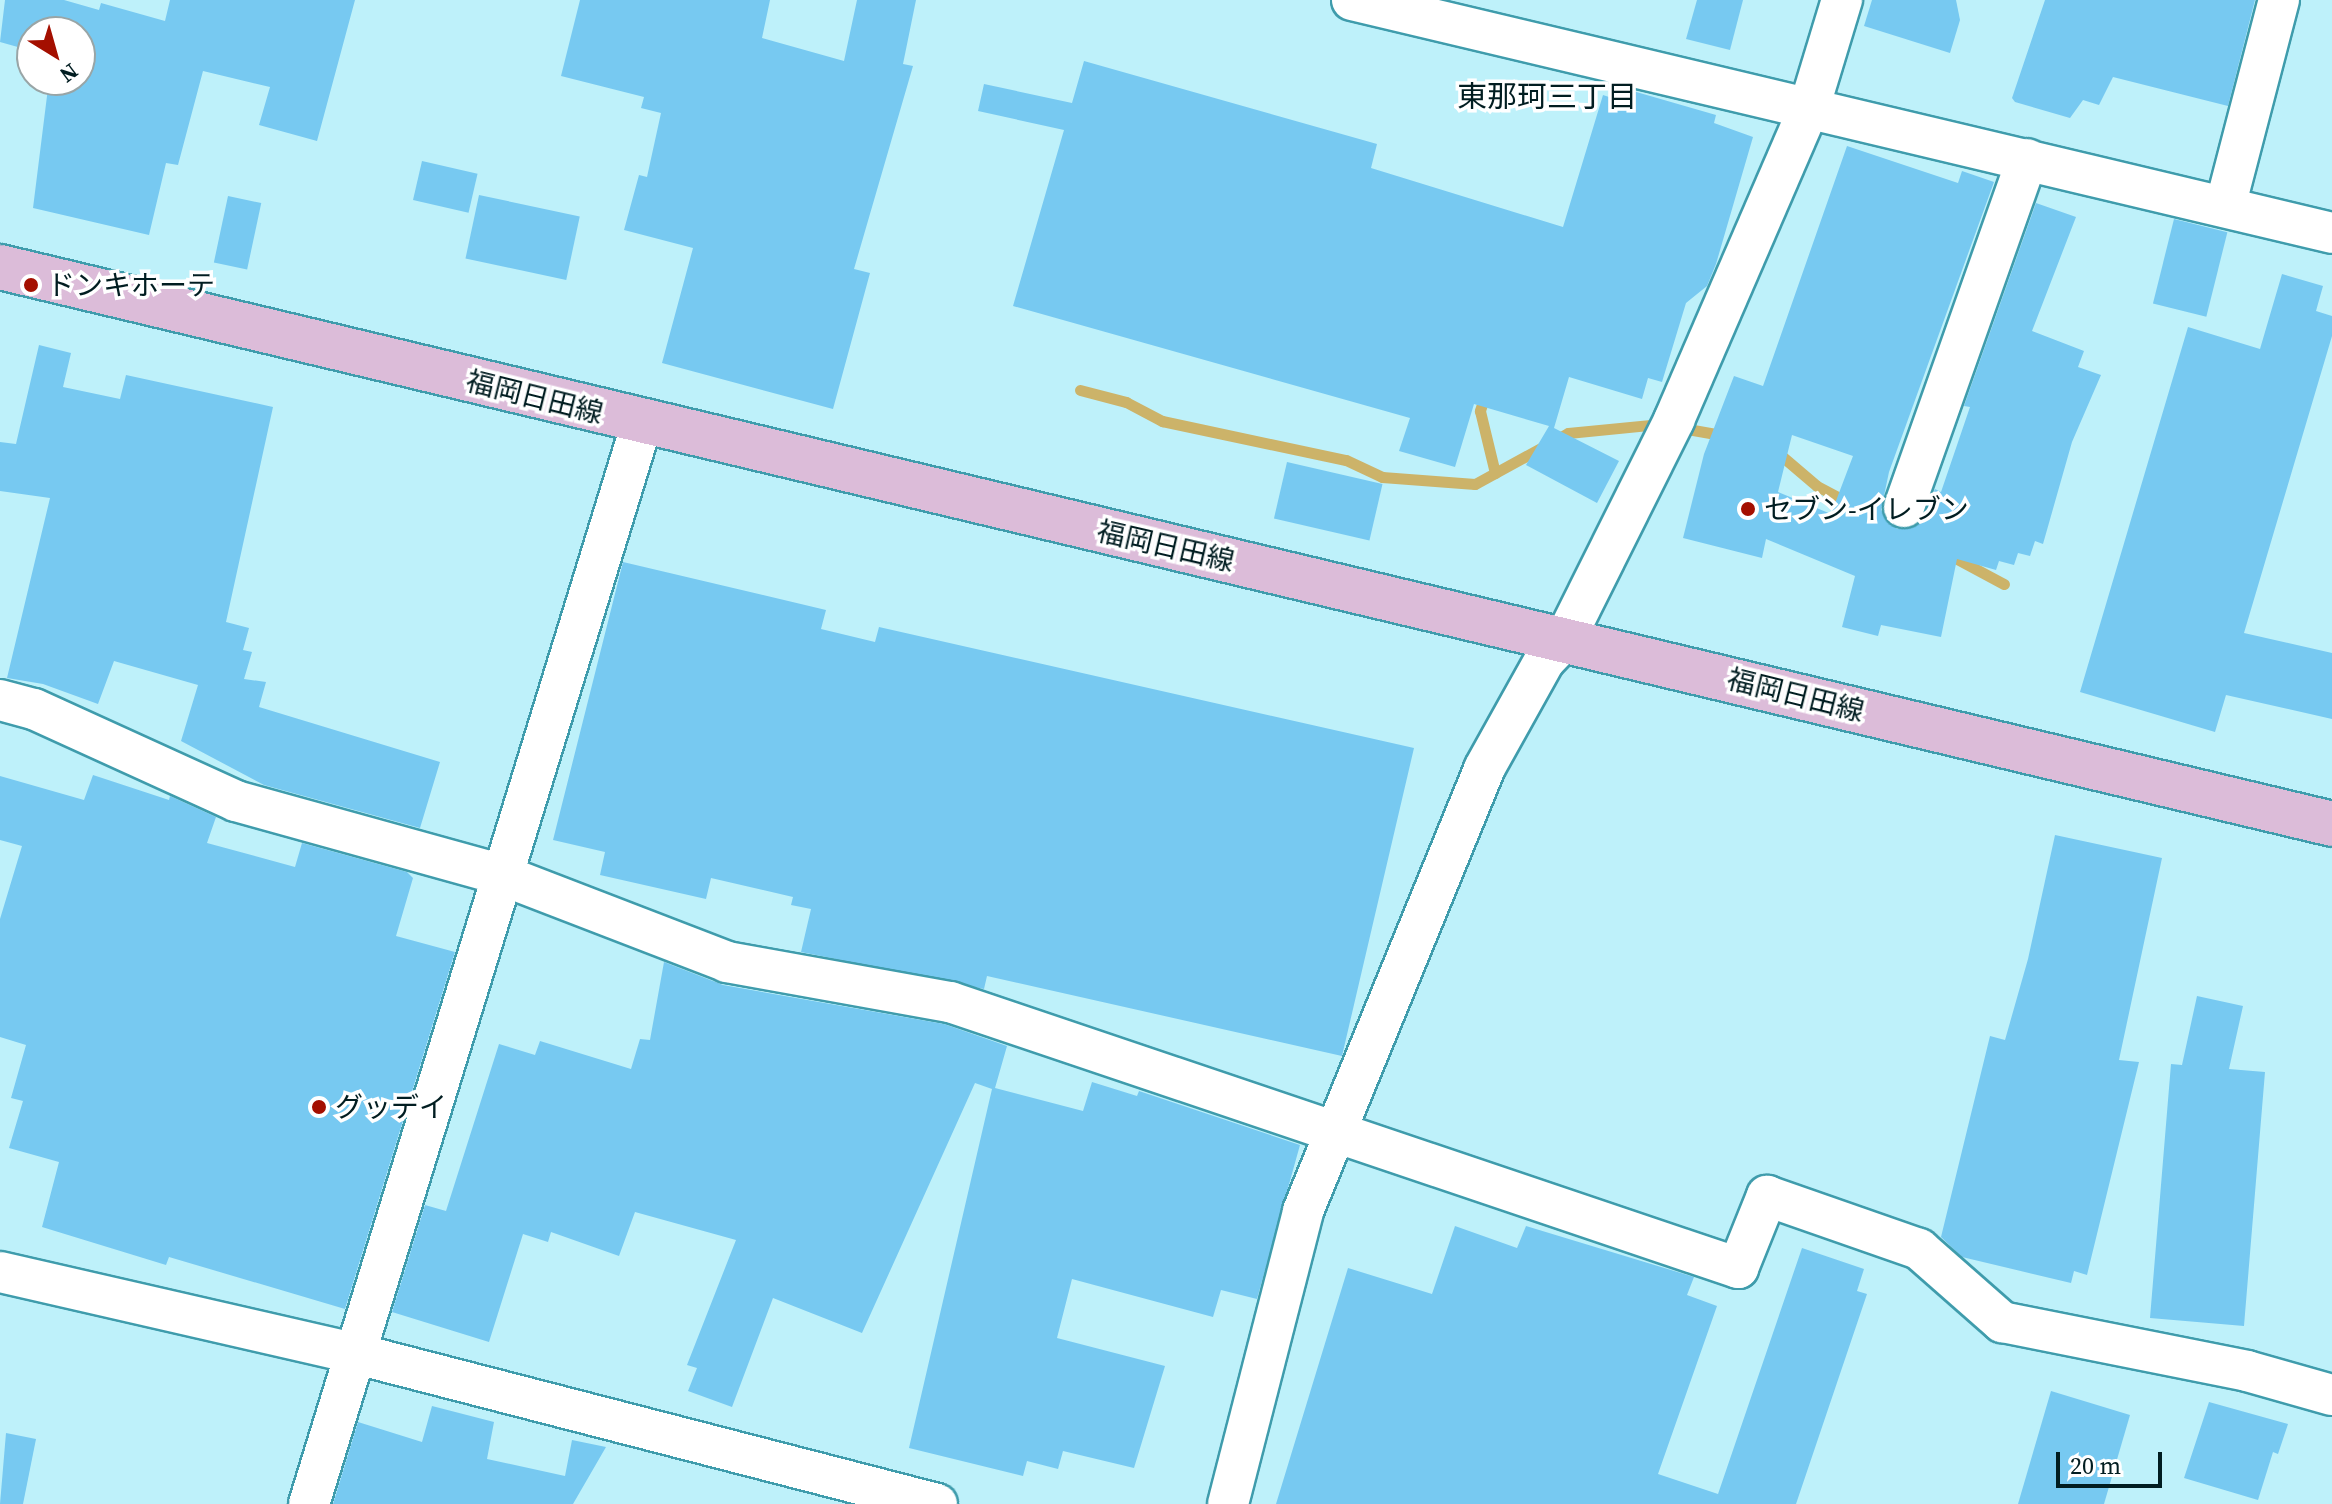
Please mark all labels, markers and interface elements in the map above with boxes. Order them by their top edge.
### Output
north arrow [16,16,96,96]
text: N [54,57,85,90]
district label: 東那珂三丁目 [1457,79,1637,115]
place label: ドンキホーテ [47,268,215,302]
marker: ドンキホーテ [22,276,40,294]
street label: 福岡日田線 [463,364,607,430]
place label: セブン-イレブン [1764,492,1969,526]
marker: セブン-イレブン [1739,500,1757,518]
street label: 福岡日田線 [1094,514,1238,578]
street label: 福岡日田線 [1724,662,1868,728]
place label: グッデイ [335,1090,447,1124]
marker: グッデイ [310,1098,328,1116]
scale bar [2060,1436,2166,1486]
text: 20 m [2070,1449,2121,1482]

